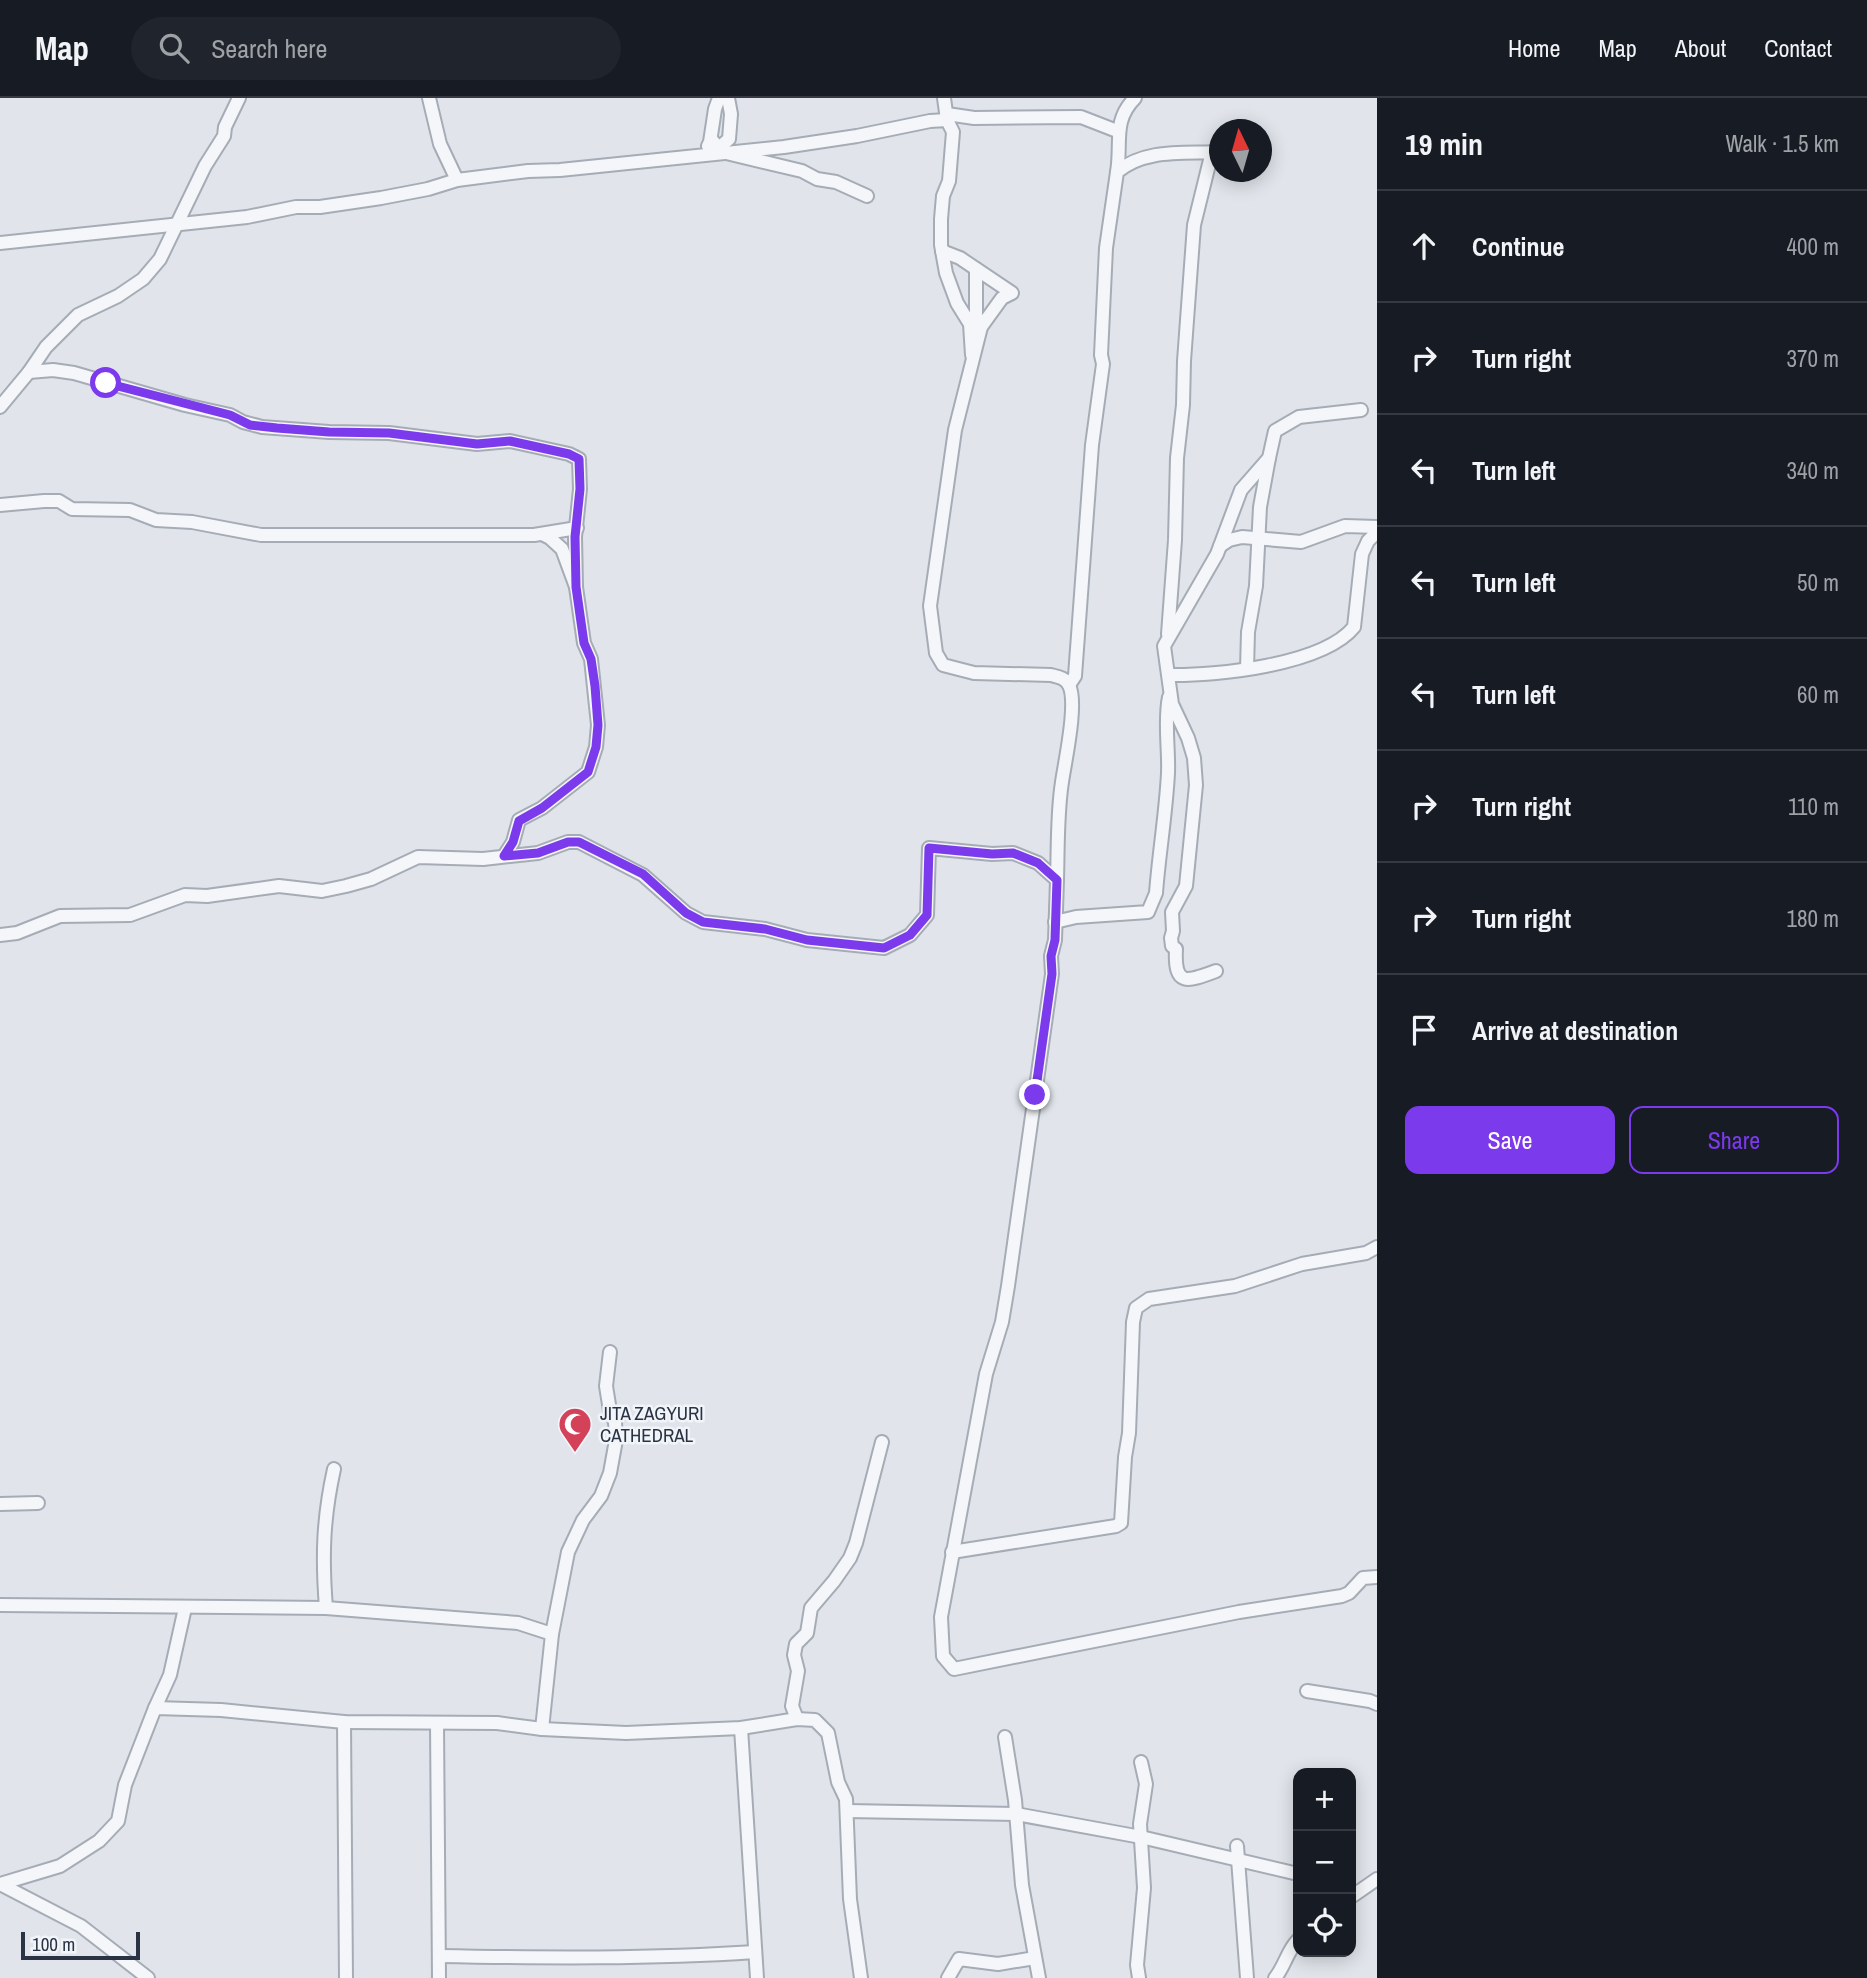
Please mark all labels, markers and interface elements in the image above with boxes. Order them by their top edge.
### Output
search box [131,17,621,80]
text: Map [35,26,89,70]
icon: search [155,29,193,67]
text: Search here [211,31,327,66]
text: Home [1508,32,1560,64]
text: Map [1598,32,1637,64]
text: About [1675,32,1726,64]
text: Contact [1764,32,1832,64]
north arrow [1209,119,1272,182]
text: 19 min [1405,124,1483,164]
text: Walk · 1.5 km [1725,128,1839,159]
icon: ahead [1405,227,1443,265]
text: Continue [1472,229,1564,264]
text: 400 m [1787,231,1839,262]
icon: right [1405,339,1443,377]
text: Turn right [1472,341,1571,376]
text: 370 m [1787,343,1839,374]
route start [90,367,121,398]
icon: left [1405,451,1443,489]
text: Turn left [1472,453,1556,488]
text: 340 m [1787,455,1839,486]
icon: left [1405,563,1443,601]
text: Turn left [1472,565,1556,600]
text: 50 m [1797,567,1839,598]
icon: left [1405,675,1443,713]
text: Turn left [1472,677,1556,712]
text: 60 m [1797,679,1839,710]
icon: right [1405,787,1443,825]
text: Turn right [1472,789,1571,824]
text: 110 m [1788,791,1839,822]
icon: right [1405,899,1443,937]
text: Turn right [1472,901,1571,936]
text: 180 m [1787,903,1839,934]
icon: arrive [1405,1011,1443,1049]
text: Arrive at destination [1472,1013,1678,1048]
route end [1019,1079,1050,1110]
button: Save [1405,1106,1615,1174]
button: Share [1629,1106,1839,1174]
place label: JITA ZAGYURI CATHEDRAL [600,1400,704,1448]
mosque icon: JITA ZAGYURI CATHEDRAL [556,1405,594,1454]
map controls [1293,1768,1356,1957]
button: + [1293,1768,1356,1831]
button: − [1293,1831,1356,1894]
button: locate [1293,1894,1356,1957]
scale bar [21,1929,140,1961]
text: 100 m [32,1931,75,1957]

